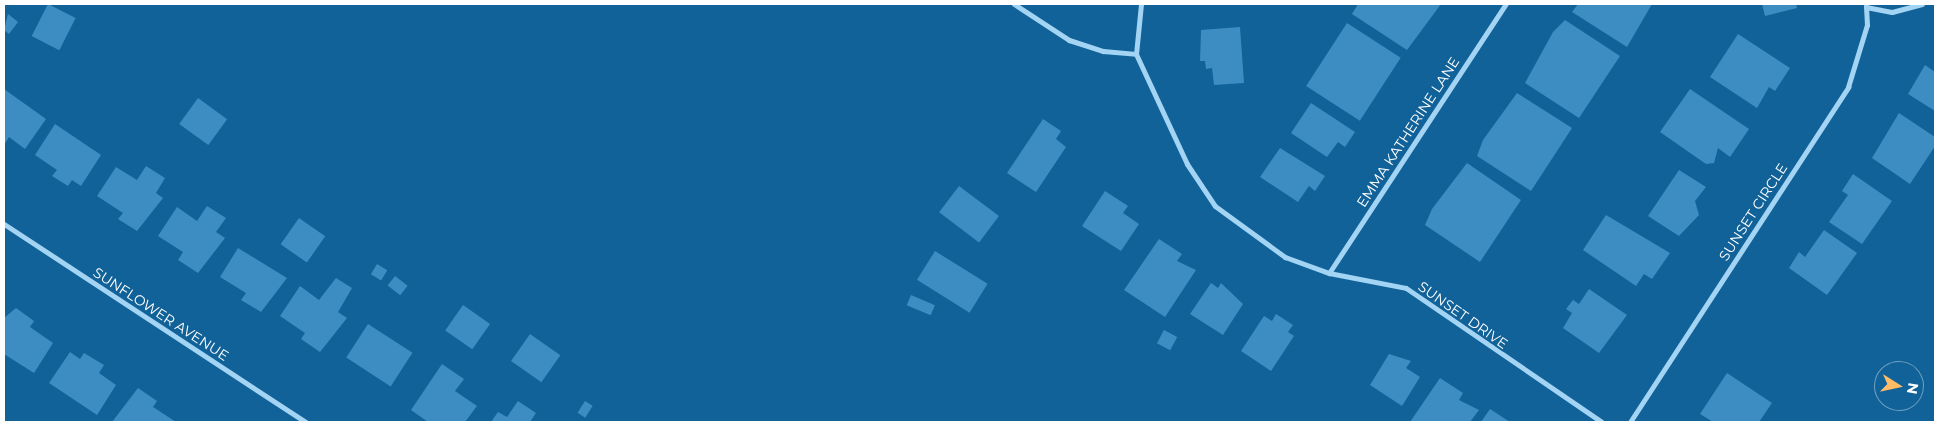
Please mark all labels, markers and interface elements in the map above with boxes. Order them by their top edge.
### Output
street label: EMMA KATHERINE LANE [1353,54,1463,210]
street label: SUNSET CIRCLE [1715,160,1791,264]
street label: SUNFLOWER AVENUE [90,264,232,364]
street label: SUNSET DRIVE [1415,278,1511,352]
north arrow [1874,361,1924,411]
text: N [1903,381,1923,396]

